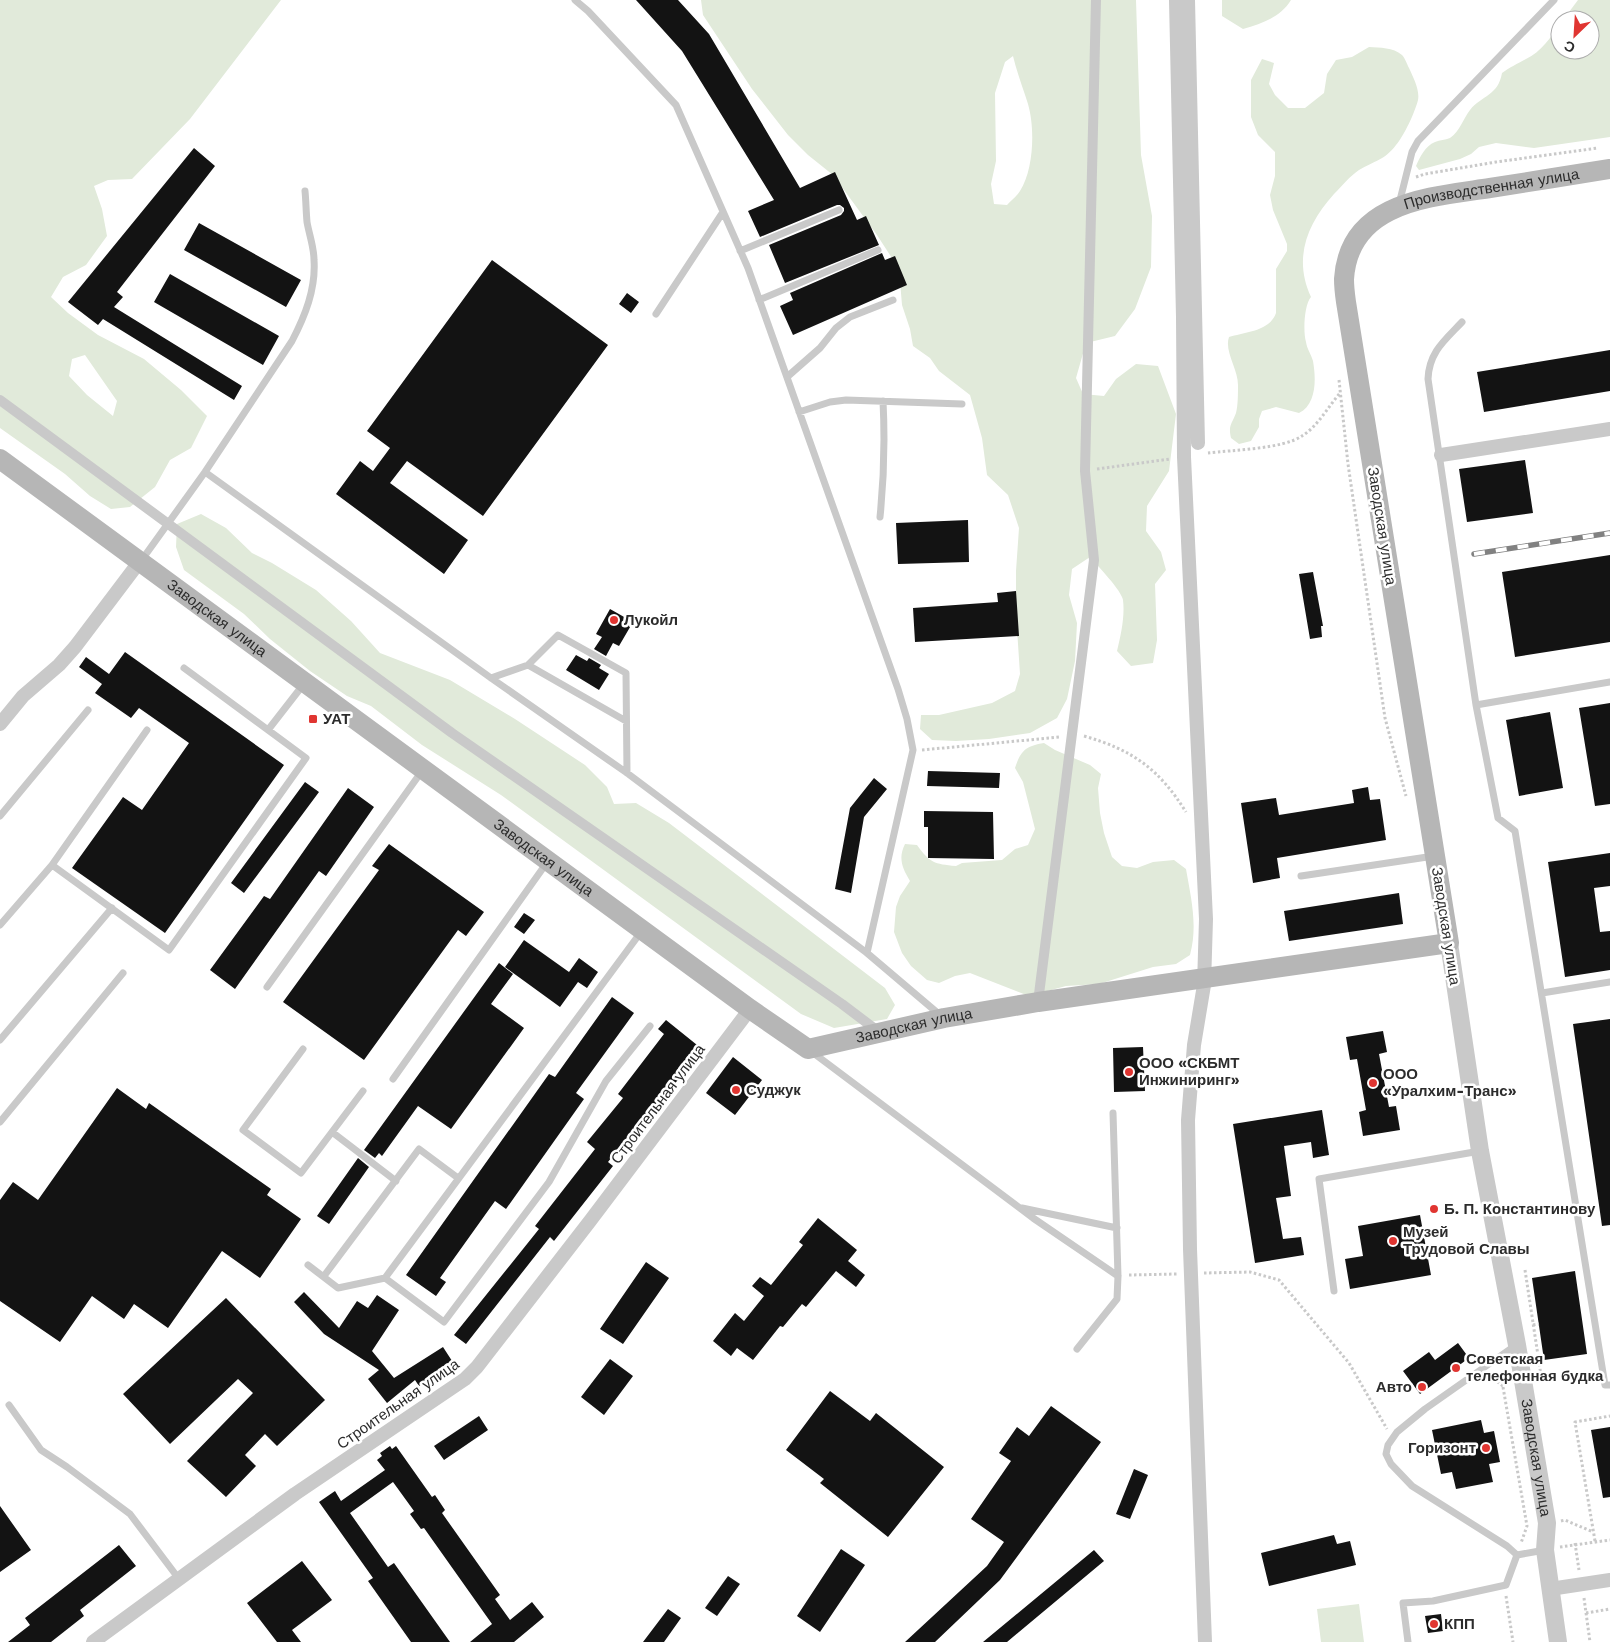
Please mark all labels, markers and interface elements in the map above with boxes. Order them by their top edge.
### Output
north arrow [1550,10,1600,60]
text: С [1562,37,1577,56]
street label: Производственная улица [1402,165,1581,213]
street label: Заводская улица [1364,466,1400,587]
street label: Заводская улица [164,576,271,661]
place label: Лукойл [624,611,678,629]
marker: Лукойл [608,614,620,626]
place label: УАТ [323,710,350,728]
marker: УАТ [307,713,319,725]
street label: Заводская улица [490,815,597,900]
street label: Заводская улица [1428,866,1464,987]
street label: Заводская улица [854,1004,974,1047]
street label: Строительная улица [607,1040,709,1167]
place label: ООО «СКБМТ Инжиниринг» [1139,1054,1240,1089]
place label: ООО «Уралхим-Транс» [1383,1065,1517,1100]
marker: ООО «СКБМТ Инжиниринг» [1123,1066,1135,1078]
marker: ООО «Уралхим-Транс» [1367,1077,1379,1089]
place label: Суджук [746,1081,801,1099]
marker: Суджук [730,1084,742,1096]
place label: Б. П. Константинову [1444,1200,1596,1218]
marker: Б. П. Константинову [1428,1203,1440,1215]
place label: Музей Трудовой Славы [1403,1223,1530,1258]
marker: Музей Трудовой Славы [1387,1235,1399,1247]
place label: Советская телефонная будка [1466,1350,1604,1385]
street label: Строительная улица [333,1355,463,1453]
marker: Советская телефонная будка [1450,1362,1462,1374]
place label: Авто [1376,1378,1412,1396]
marker: Авто [1416,1381,1428,1393]
street label: Заводская улица [1517,1397,1555,1519]
place label: Горизонт [1408,1439,1476,1457]
marker: Горизонт [1480,1442,1492,1454]
place label: КПП [1444,1615,1475,1633]
marker: КПП [1428,1618,1440,1630]

